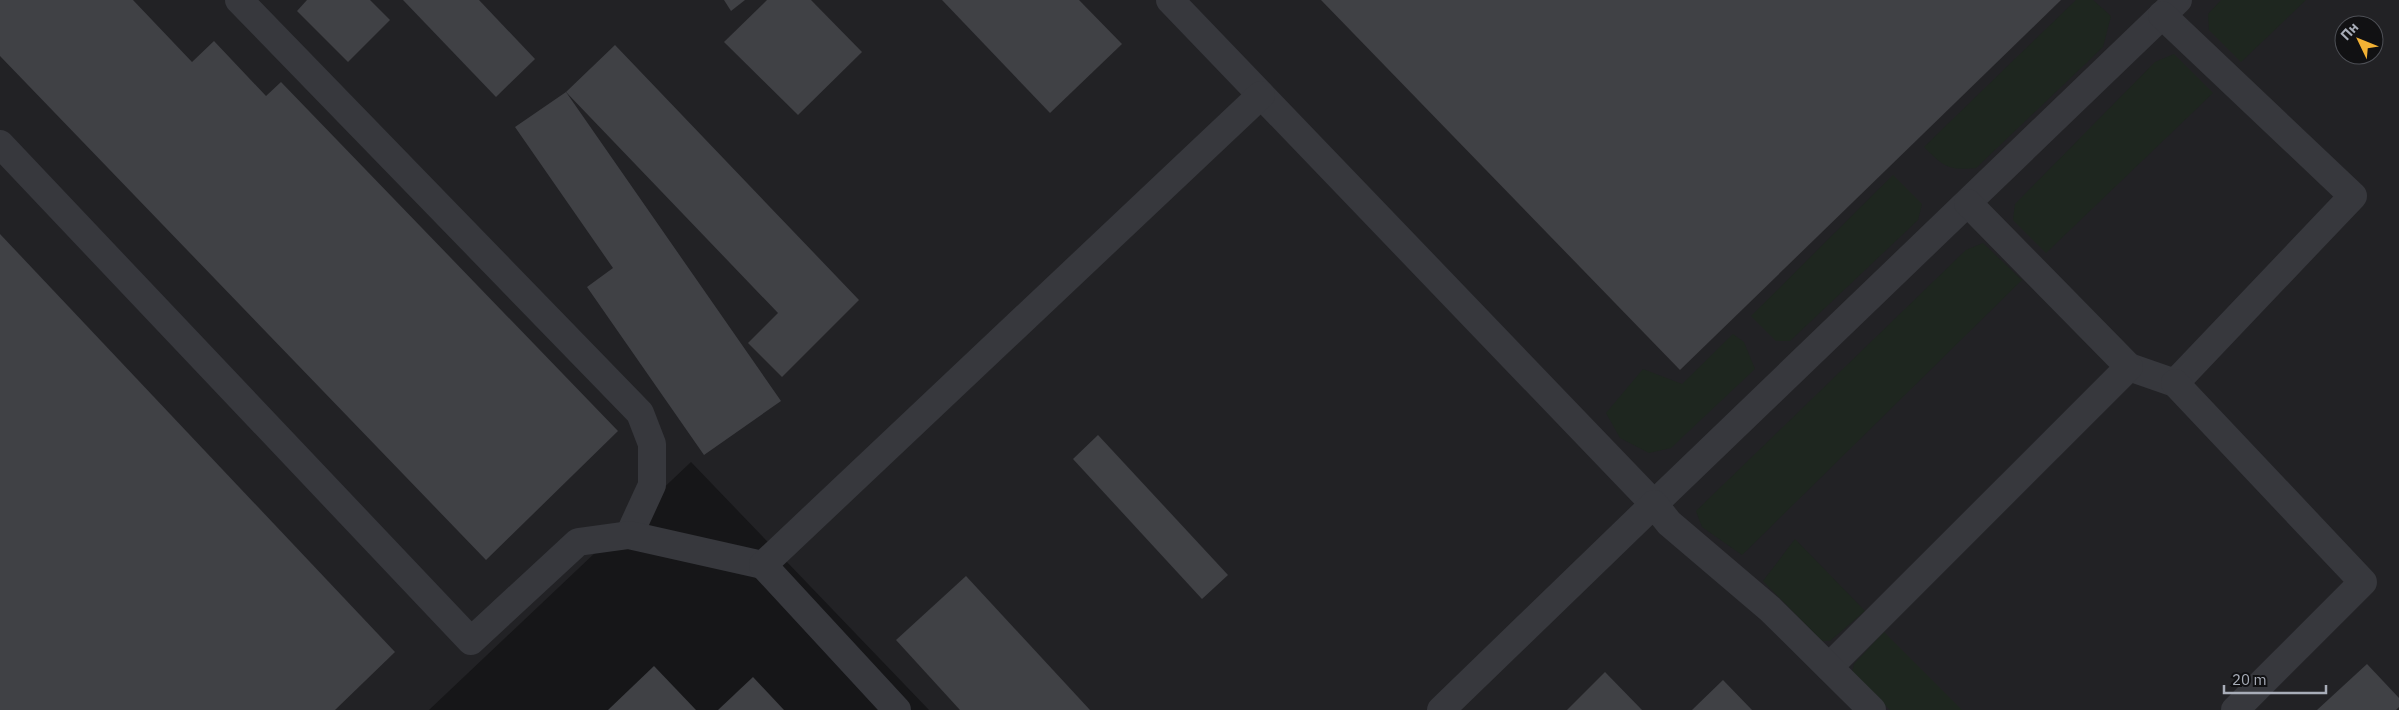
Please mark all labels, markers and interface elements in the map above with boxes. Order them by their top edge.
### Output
north arrow [2334,15,2384,65]
text: Пн [2337,18,2362,44]
scale bar [2224,662,2326,694]
text: 20 m [2232,670,2267,689]

